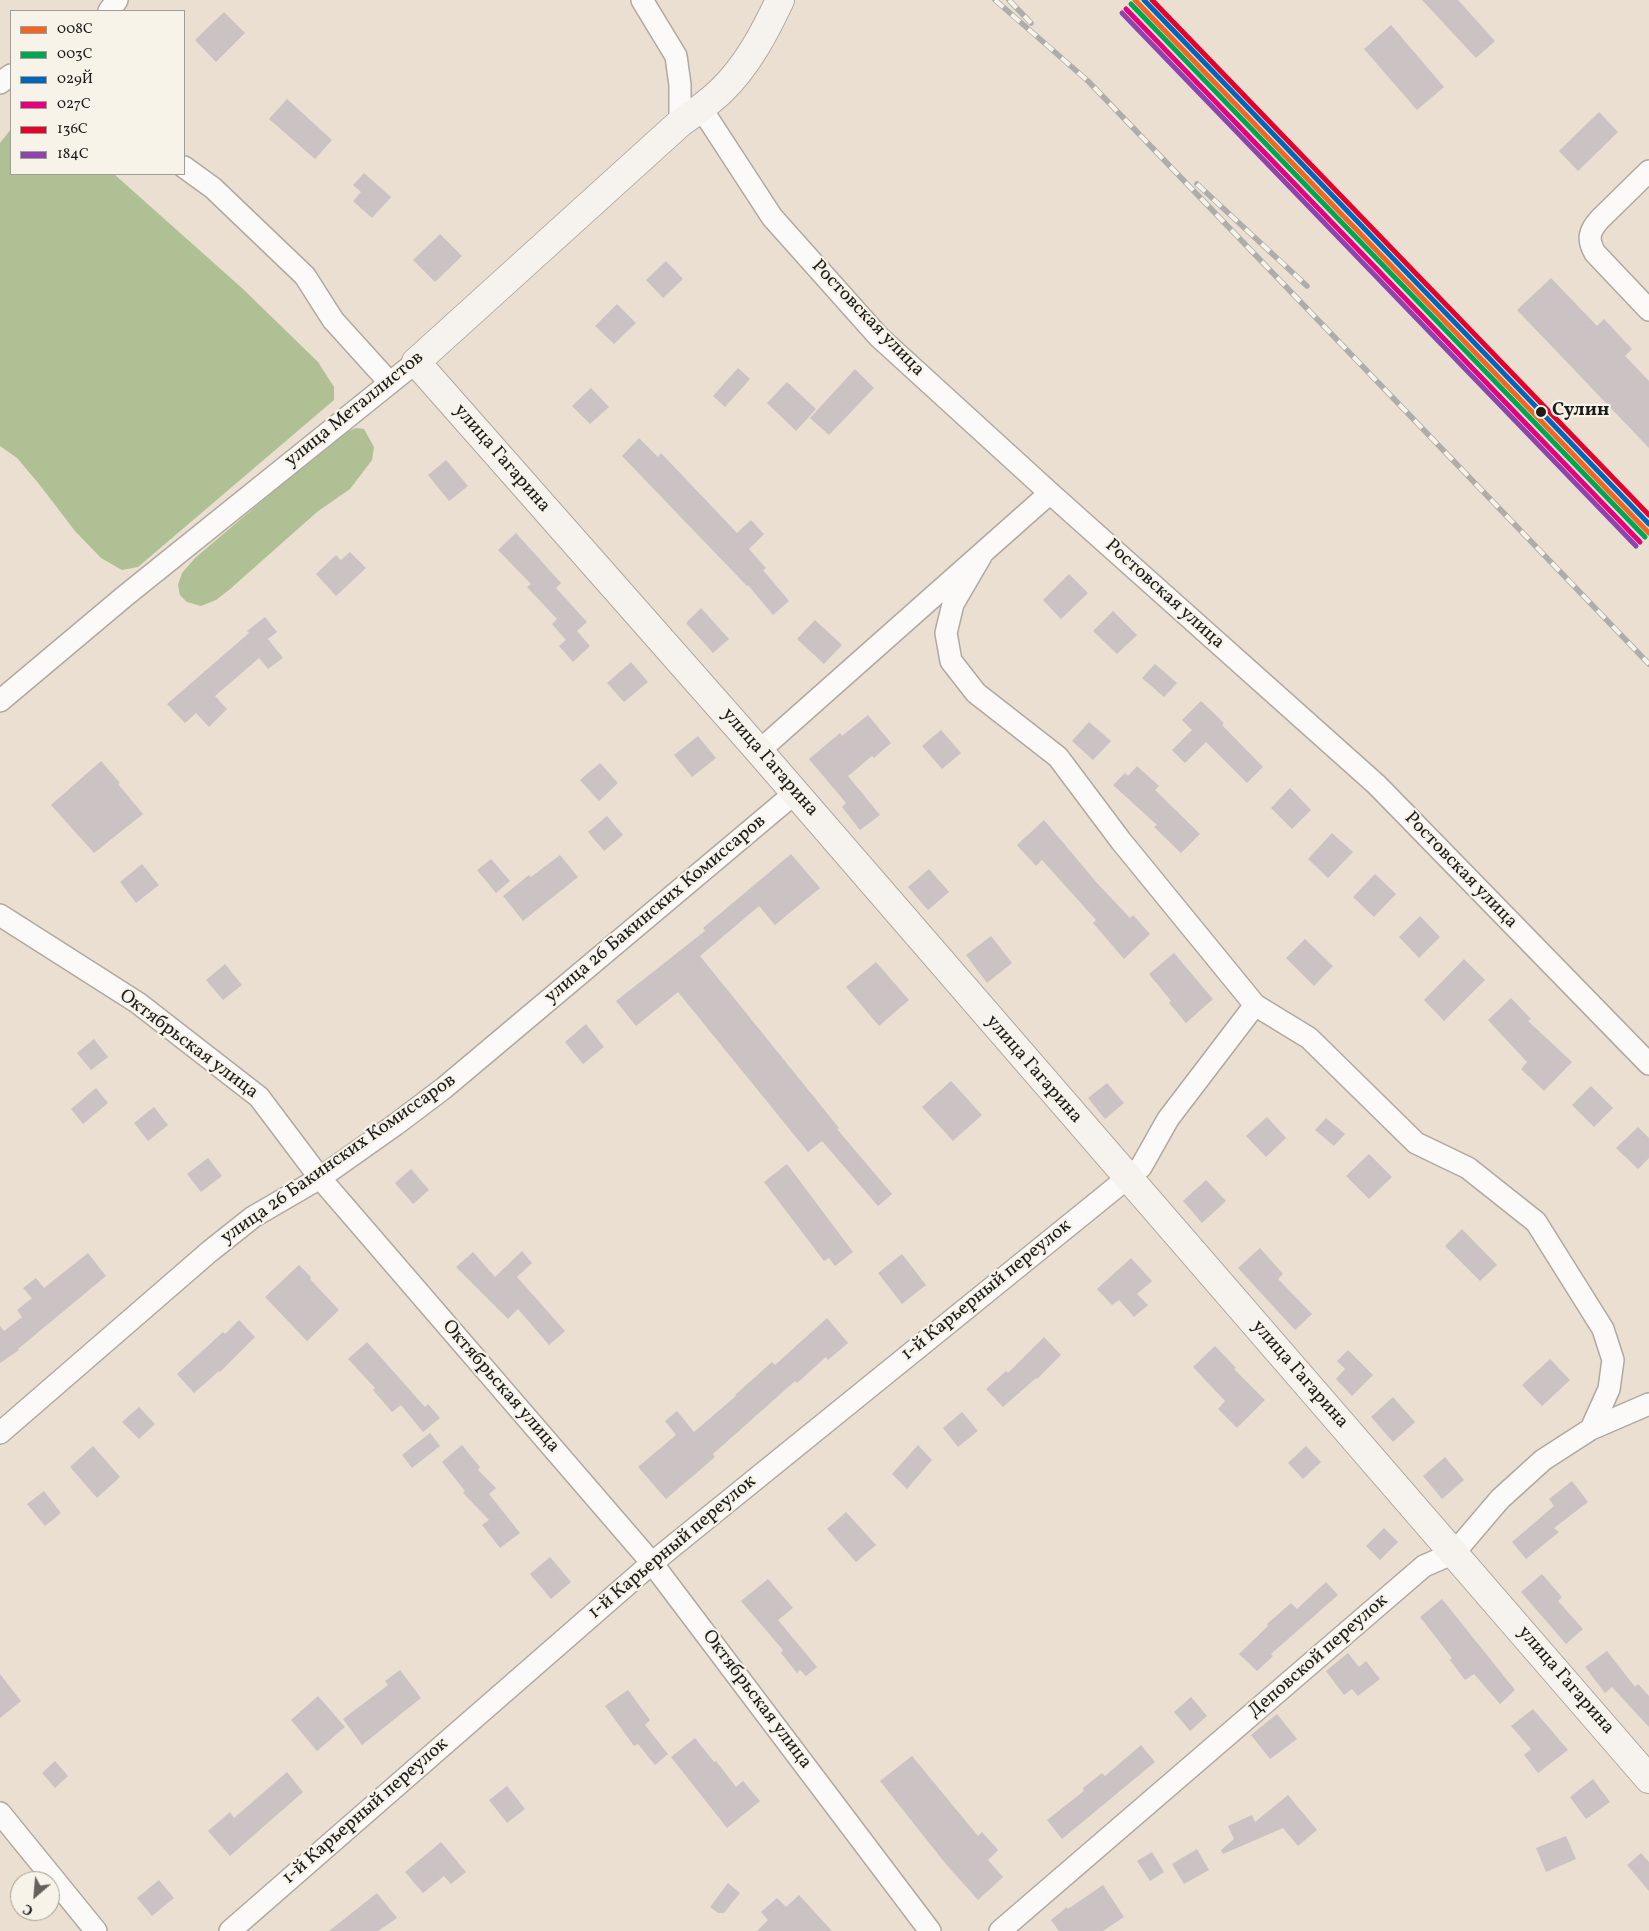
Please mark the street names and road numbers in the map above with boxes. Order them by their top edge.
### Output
street label: Ростовская улица [806,256,928,382]
street label: улица Металлистов [281,347,429,473]
street label: улица Гагарина [448,400,554,518]
street label: Ростовская улица [1099,535,1229,655]
street label: улица Гагарина [716,704,822,822]
street label: Ростовская улица [1399,808,1521,934]
street label: улица 26 Бакинских Комиссаров [541,811,771,1009]
street label: Октябрьская улица [114,985,262,1105]
street label: улица Гагарина [980,1011,1086,1129]
street label: улица 26 Бакинских Комиссаров [217,1070,461,1250]
street label: 1-й Карьерный переулок [897,1215,1077,1367]
street label: Октябрьская улица [436,1316,564,1458]
street label: улица Гагарина [1246,1316,1352,1434]
street label: 1-й Карьерный переулок [584,1471,762,1625]
street label: Деповской переулок [1245,1590,1393,1724]
street label: улица Гагарина [1512,1622,1618,1740]
street label: Октябрьская улица [696,1626,816,1774]
street label: 1-й Карьерный переулок [278,1734,454,1890]

